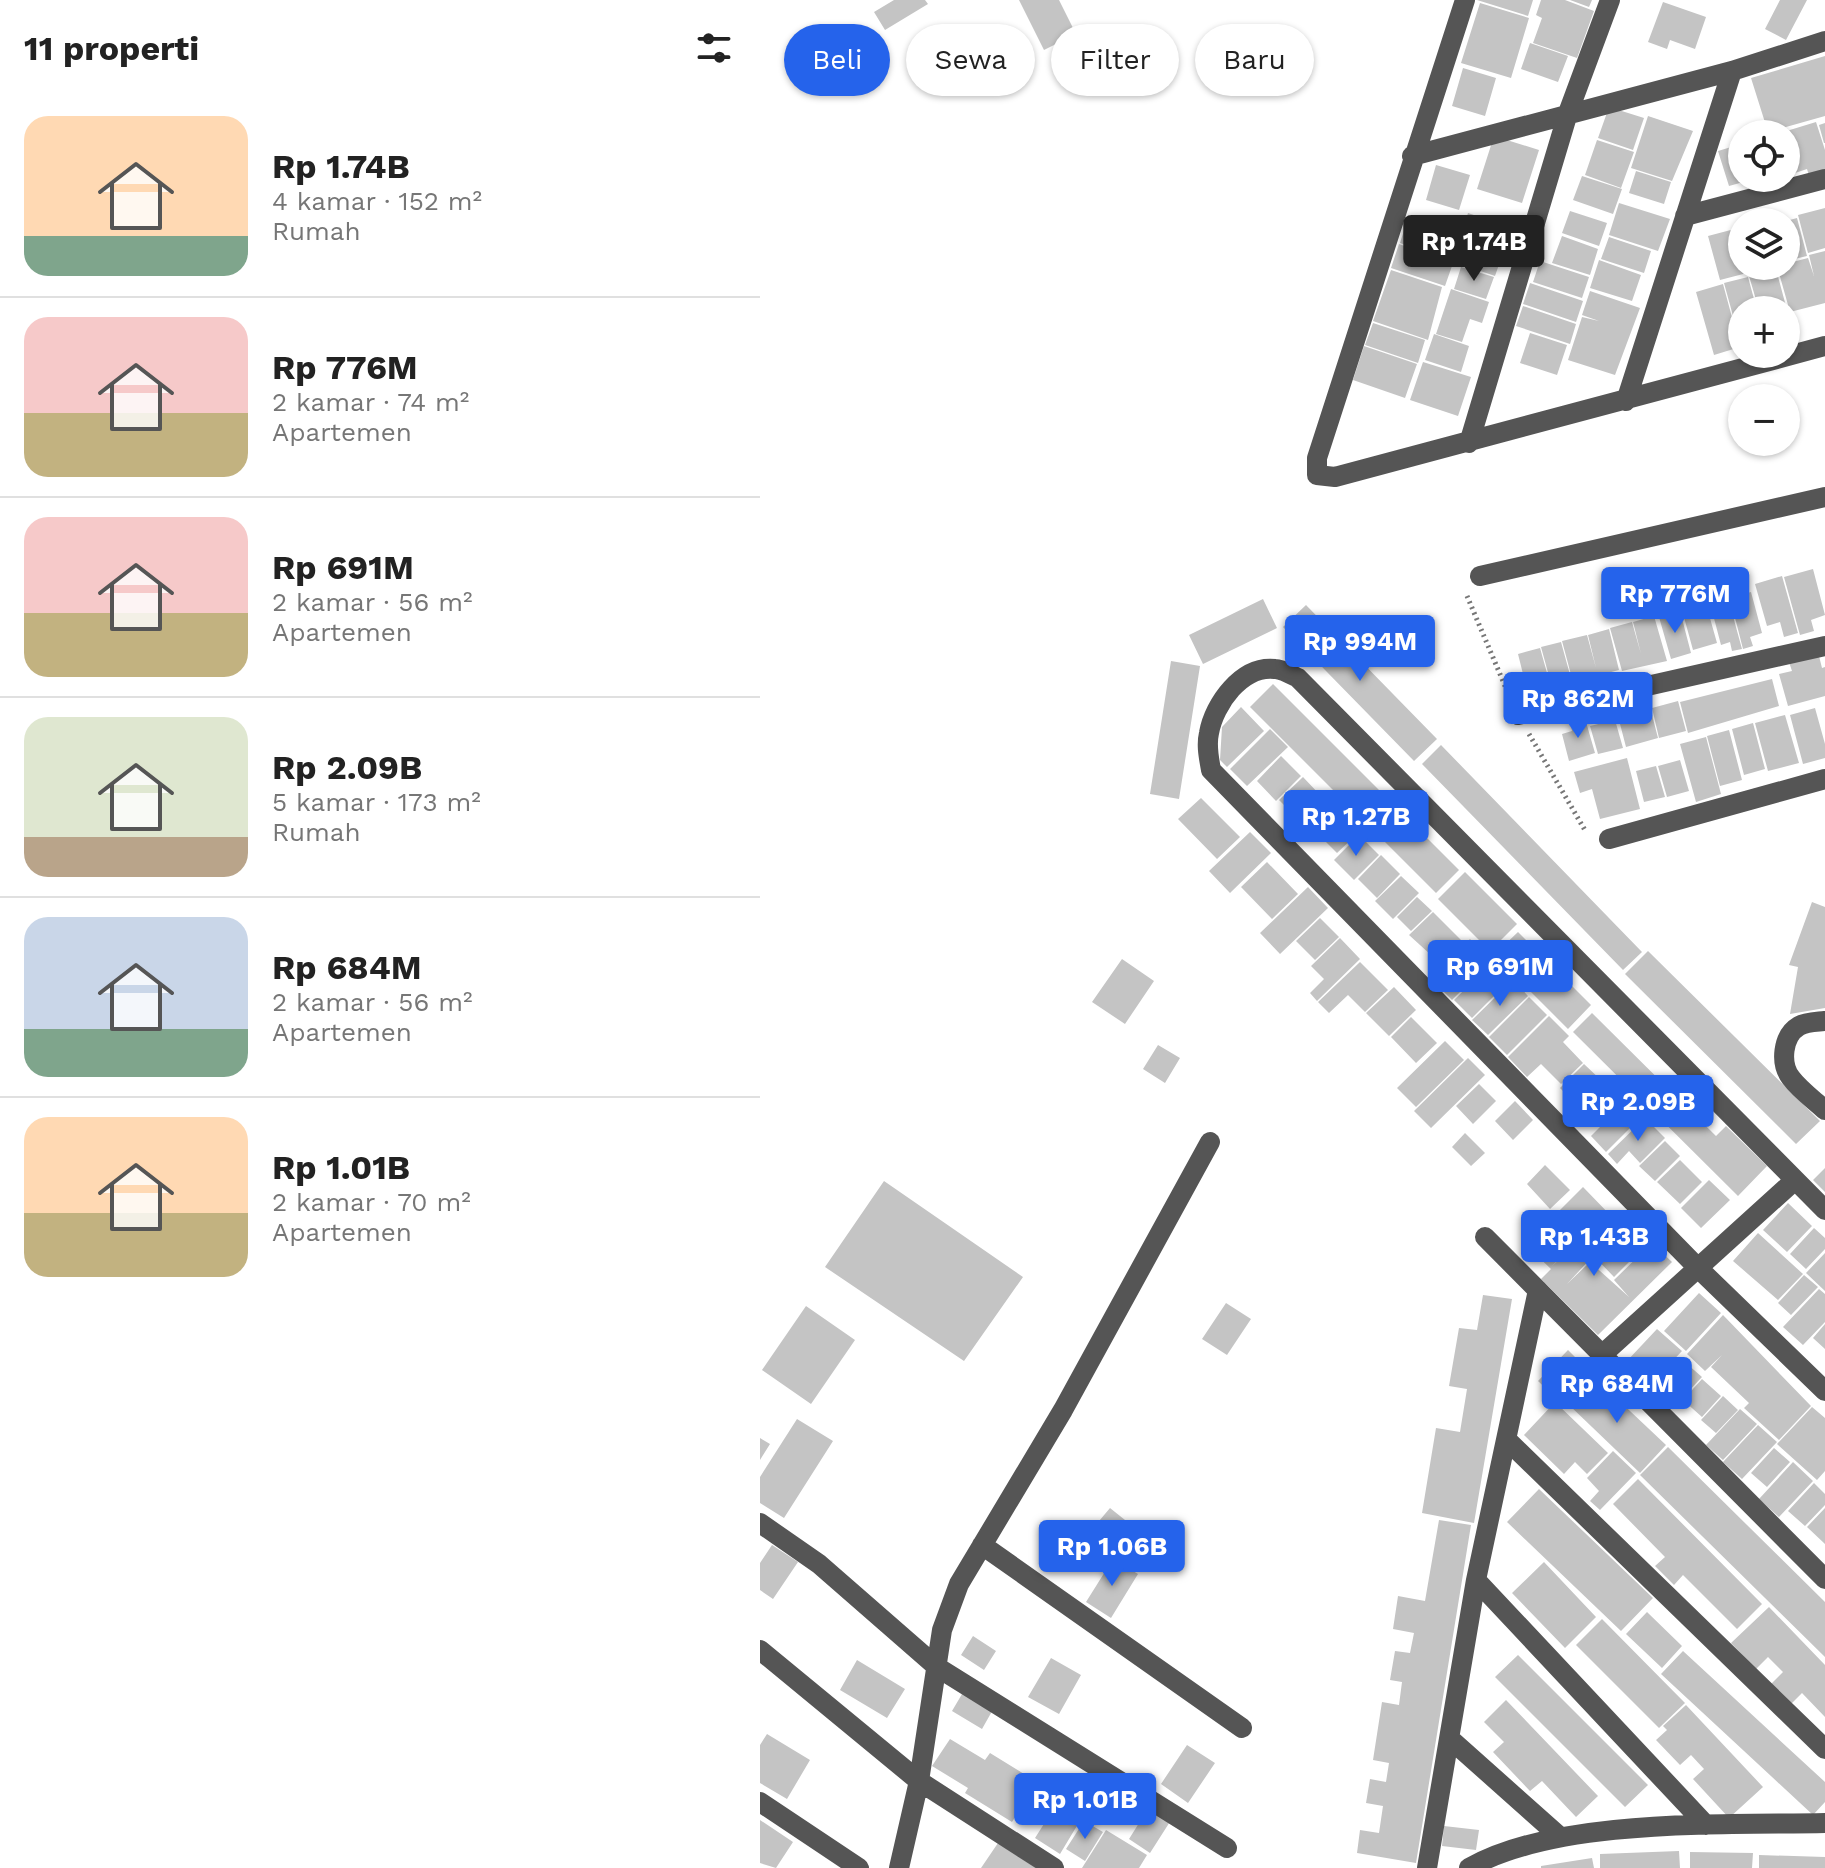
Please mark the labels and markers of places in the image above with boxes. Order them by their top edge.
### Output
pin: Rp 1.74B [1391,215,1557,283]
pin: Rp 776M [1601,567,1749,635]
pin: Rp 994M [1286,615,1434,683]
pin: Rp 862M [1504,672,1652,740]
pin: Rp 1.27B [1273,790,1439,858]
pin: Rp 691M [1426,940,1574,1008]
pin: Rp 2.09B [1555,1075,1721,1143]
pin: Rp 1.43B [1511,1210,1677,1278]
pin: Rp 684M [1543,1357,1691,1425]
pin: Rp 1.06B [1029,1520,1195,1588]
pin: Rp 1.01B [1002,1773,1168,1841]

